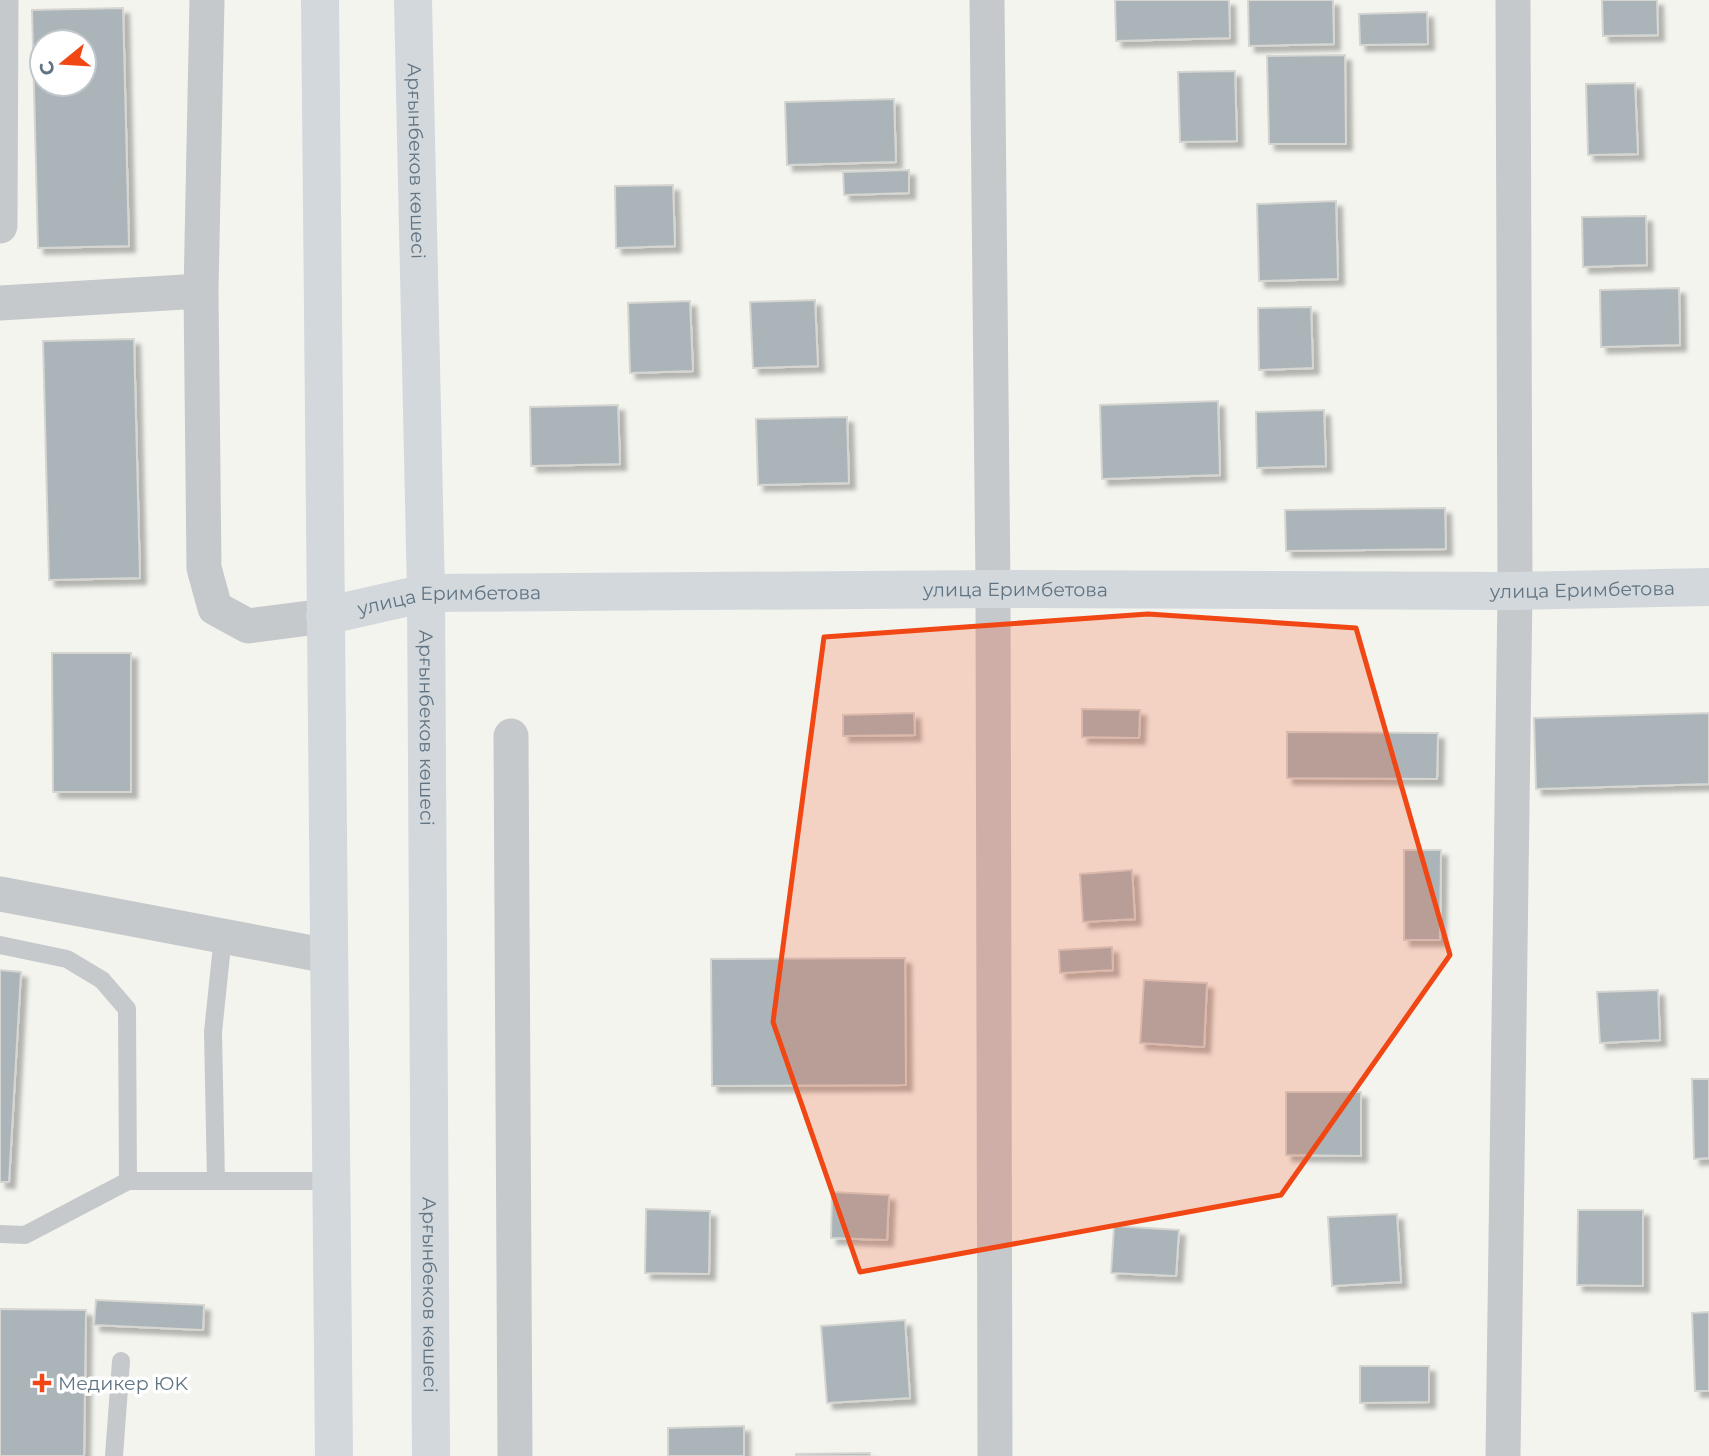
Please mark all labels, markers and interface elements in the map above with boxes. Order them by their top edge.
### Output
north arrow [28,28,98,98]
text: С [34,58,60,78]
street label: Арғынбеков көшесі [402,63,430,259]
street label: улица Еримбетова [1489,577,1675,603]
street label: улица Еримбетова [922,578,1108,602]
street label: улица Еримбетова [354,581,541,620]
street label: Арғынбеков көшесі [414,630,438,826]
street label: Арғынбеков көшесі [417,1197,442,1393]
place label: Медикер ЮK [58,1372,188,1395]
marker: Медикер ЮK [32,1373,52,1393]

